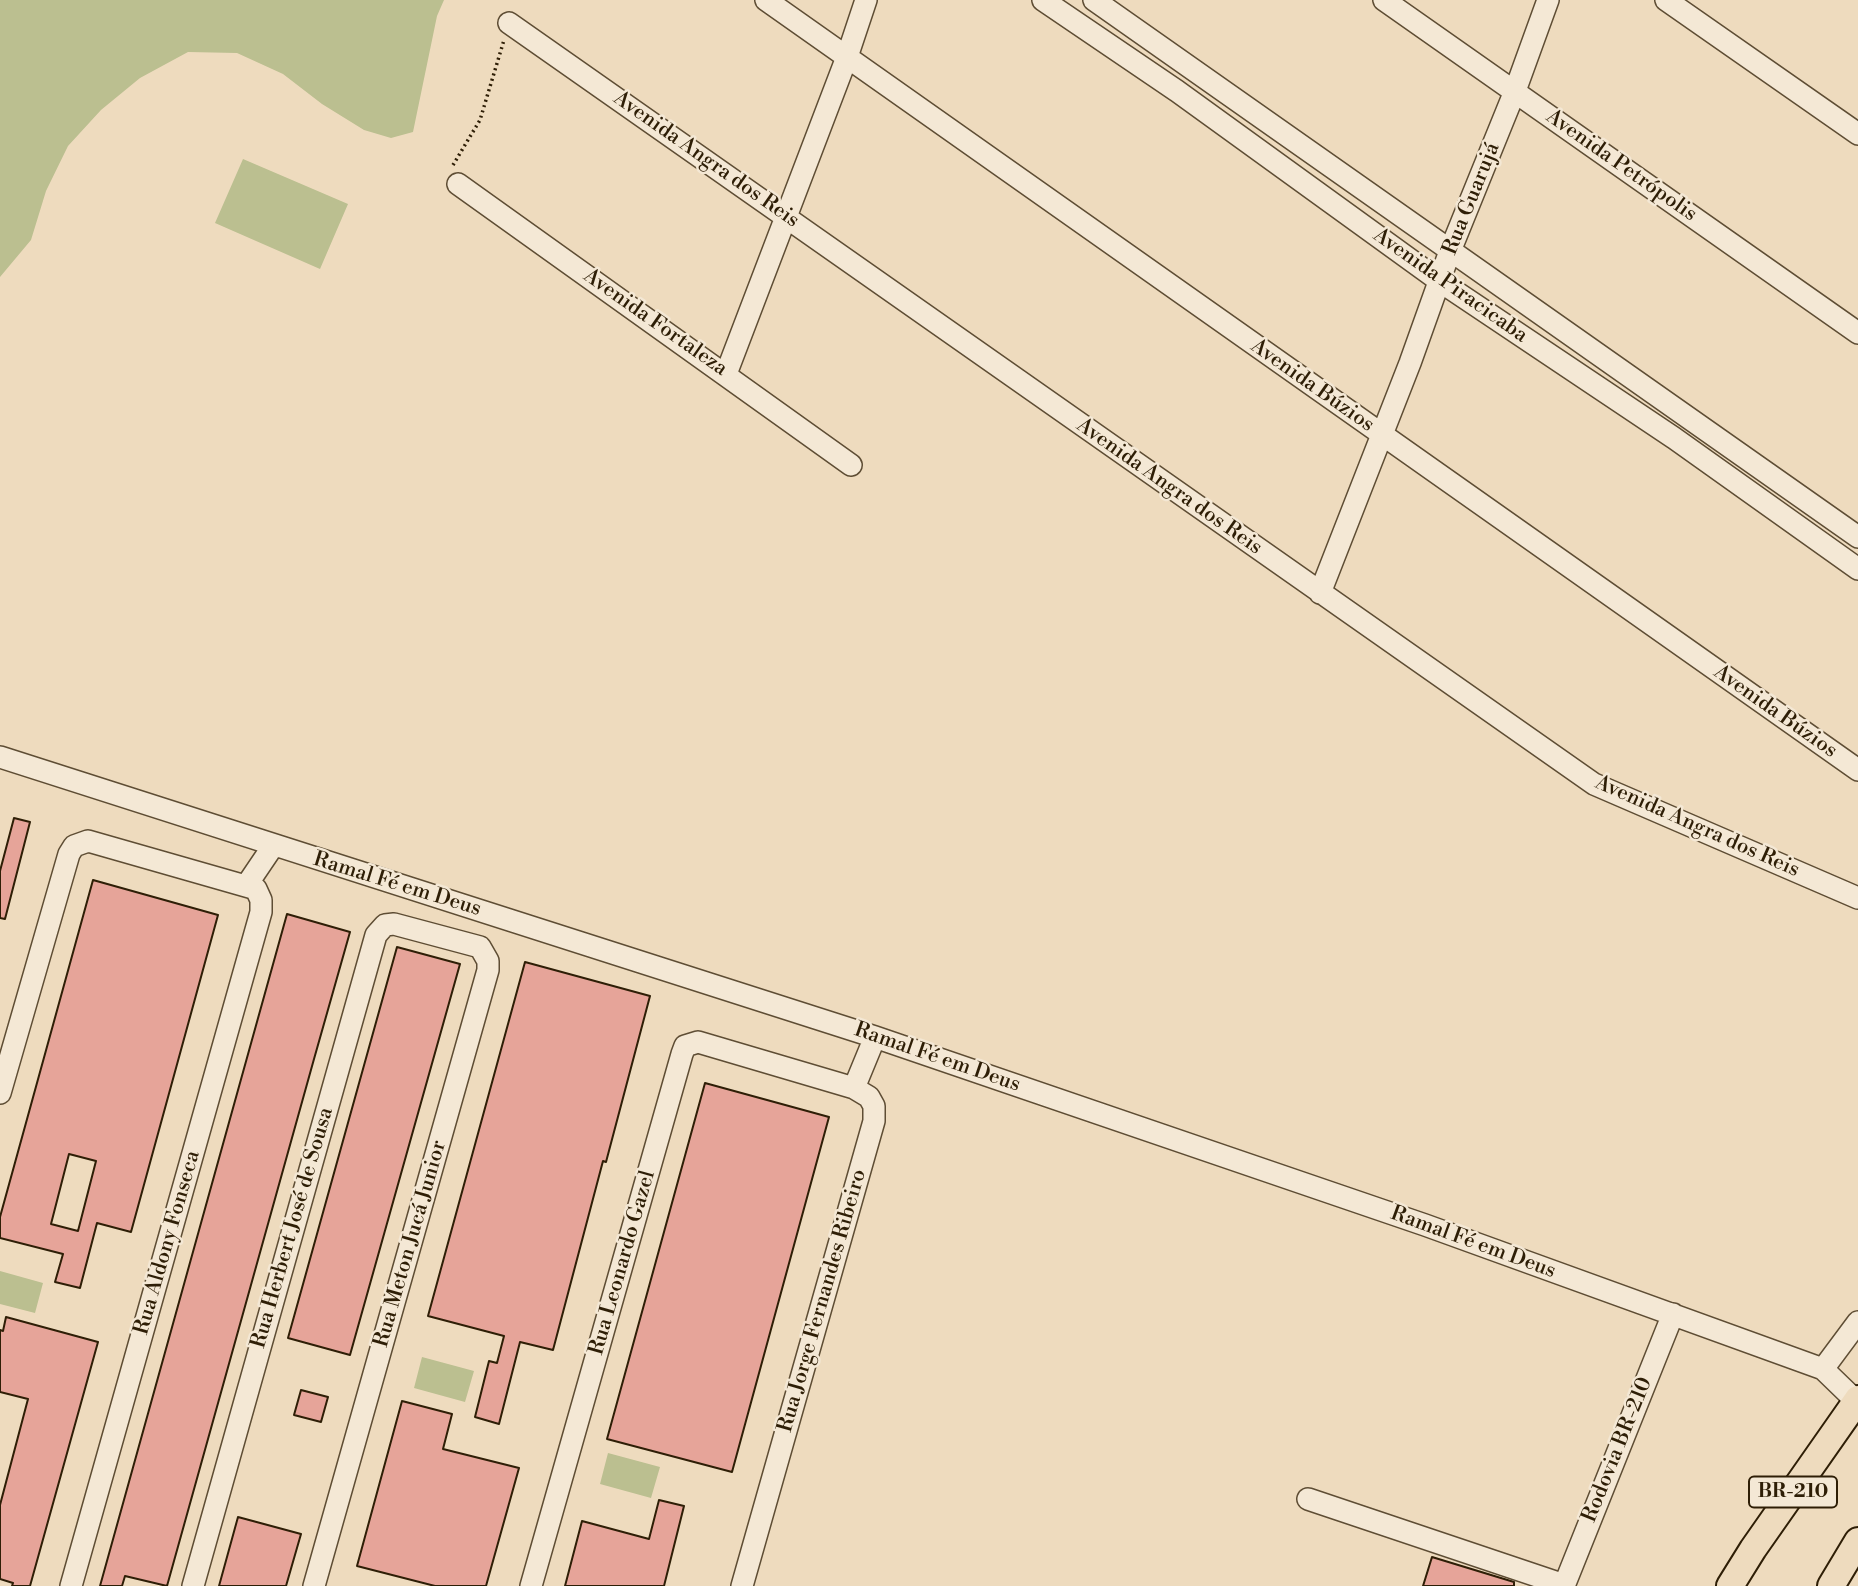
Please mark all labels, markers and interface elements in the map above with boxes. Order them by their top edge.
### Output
street label: Avenida Angra dos Reis [608,86,804,234]
street label: Avenida Petrópolis [1541,105,1701,227]
street label: Rua Guarujá [1438,139,1506,259]
street label: Avenida Piracicaba [1368,223,1532,349]
street label: Avenida Fortaleza [578,264,732,382]
street label: Avenida Búzios [1245,334,1379,438]
street label: Avenida Angra dos Reis [1071,413,1267,561]
street label: Avenida Búzios [1708,660,1842,764]
street label: Avenida Angra dos Reis [1591,771,1803,883]
street label: Ramal Fé em Deus [310,848,484,922]
street label: Ramal Fé em Deus [851,1018,1023,1098]
street label: Rua Herbert José de Sousa [247,1105,339,1351]
street label: Rua Meton Jucá Junior [369,1138,453,1350]
street label: Rua Aldony Fonseca [130,1148,206,1338]
street label: Rua Jorge Fernandes Ribeiro [773,1167,873,1435]
street label: Rua Leonardo Gazel [585,1168,661,1358]
street label: Ramal Fé em Deus [1387,1201,1559,1285]
street label: Rodovia BR-210 [1577,1374,1659,1526]
road number: BR-210 [1749,1476,1837,1508]

